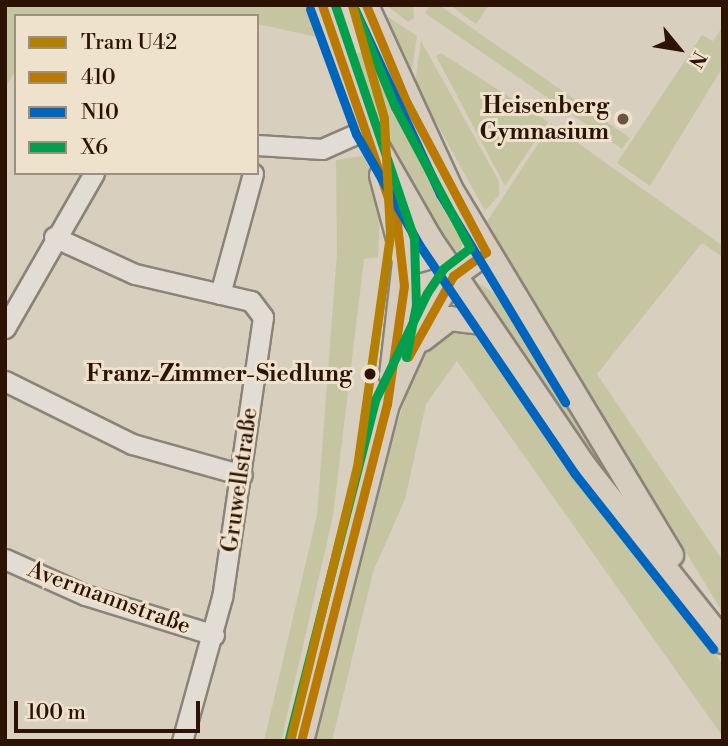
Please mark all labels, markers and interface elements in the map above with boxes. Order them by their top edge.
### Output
legend [14,14,259,175]
north arrow [644,14,714,84]
text: Tram U42 [81,30,177,56]
text: N [683,47,711,72]
text: 410 [81,65,116,91]
place label: Heisenberg Gymnasium [480,92,609,146]
text: N10 [81,100,119,126]
marker: Heisenberg Gymnasium [615,111,631,127]
text: X6 [81,135,108,161]
place label: Franz-Zimmer-Siedlung [86,360,352,388]
marker: Franz-Zimmer-Siedlung [359,363,381,385]
street label: Gruwellstraße [216,406,264,554]
street label: Avermannstraße [24,556,194,640]
scale bar [18,686,203,730]
text: 100 m [27,700,86,726]

